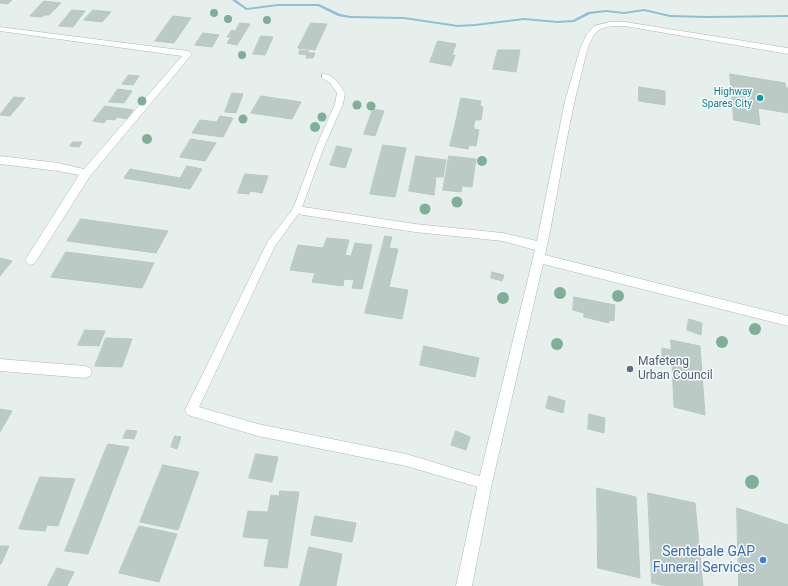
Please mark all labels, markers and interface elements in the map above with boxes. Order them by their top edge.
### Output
place label: Highway Spares City [702,86,752,110]
marker: Highway Spares City [755,93,765,103]
place label: Mafeteng Urban Council [638,355,713,383]
marker: Mafeteng Urban Council [625,364,635,374]
place label: Sentebale GAP Funeral Services [653,544,755,576]
marker: Sentebale GAP Funeral Services [758,555,768,565]

